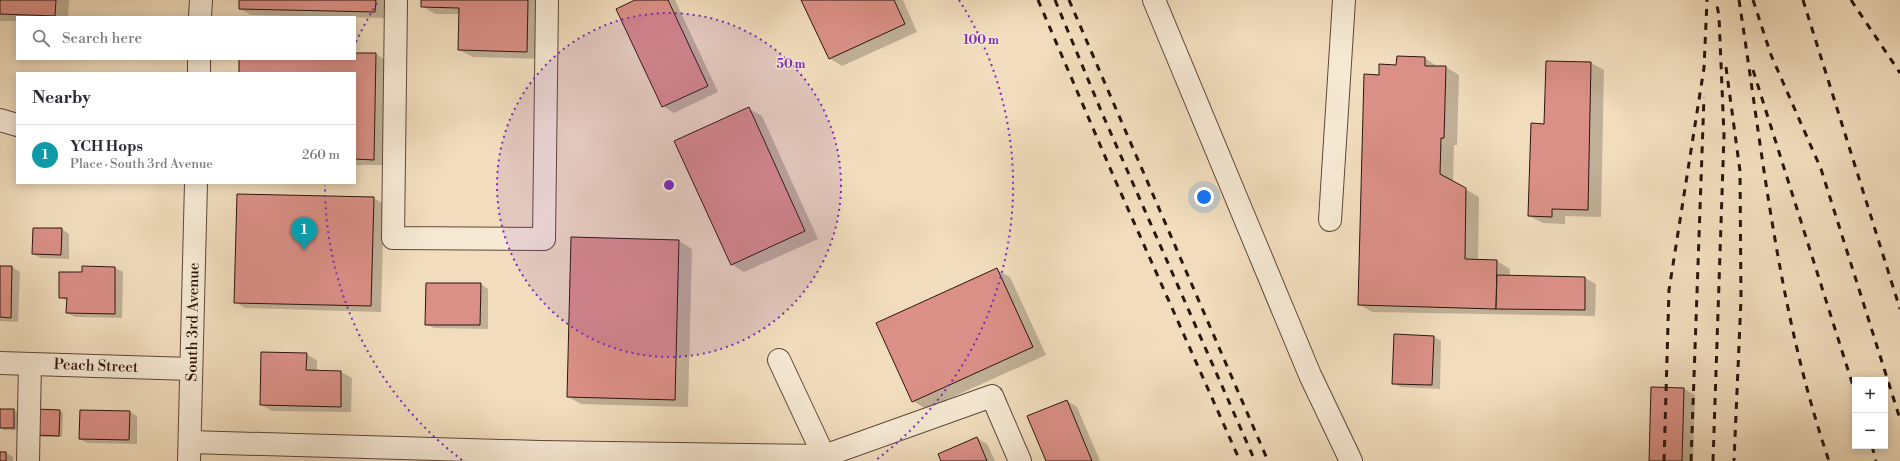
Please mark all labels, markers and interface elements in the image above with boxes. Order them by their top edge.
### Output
search box [16,16,356,60]
icon: search [30,27,52,49]
text: Search here [62,29,142,48]
text: 100 m [963,33,999,48]
text: 50 m [776,57,806,72]
text: Nearby [32,87,91,109]
text: YCH Hops [70,137,143,156]
text: 1 [42,147,48,163]
text: 260 m [302,147,340,163]
text: Place · South 3rd Avenue [70,156,213,172]
centre of rings [662,178,676,192]
your location [1194,187,1214,207]
pin: 1 [291,217,317,250]
street label: South 3rd Avenue [182,262,204,382]
street label: Peach Street [53,355,139,377]
map controls [1852,377,1888,449]
button: + [1852,377,1888,413]
button: − [1852,413,1888,449]

